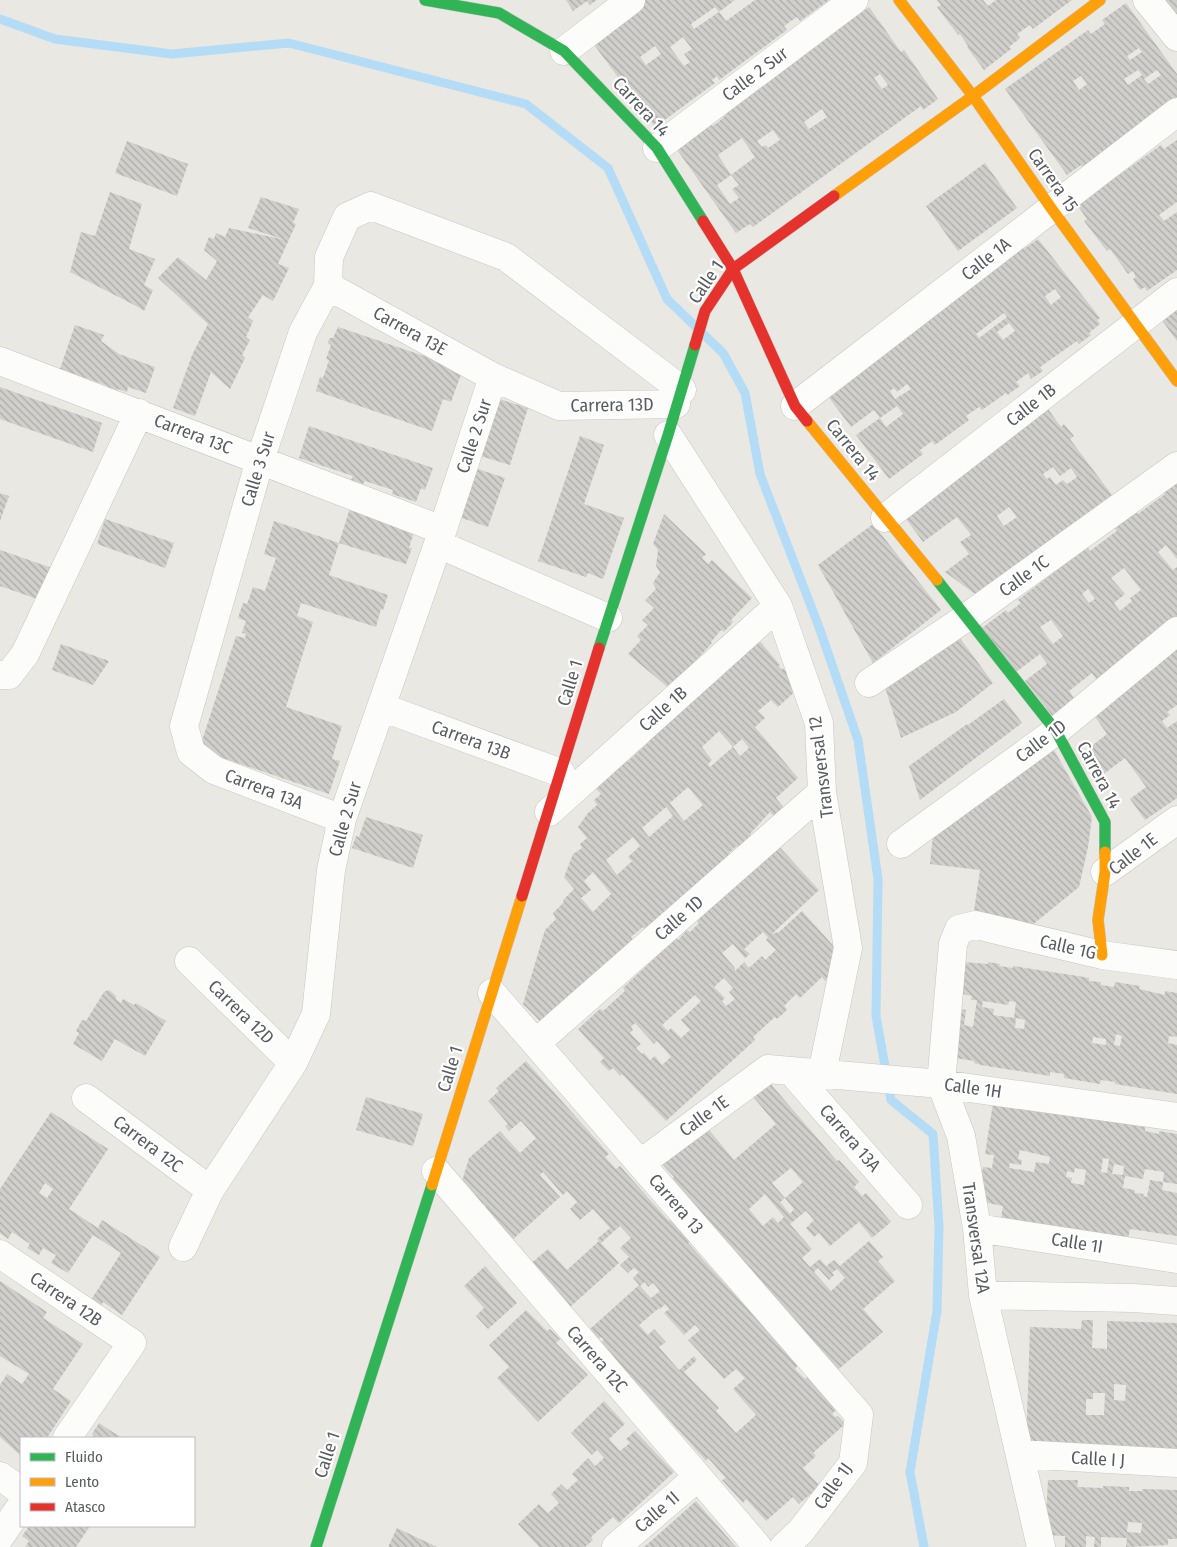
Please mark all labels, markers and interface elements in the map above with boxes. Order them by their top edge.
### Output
street label: Calle 2 Sur [718,42,793,106]
street label: Carrera 14 [608,73,674,141]
street label: Carrera 15 [1023,144,1083,216]
street label: Calle 1A [957,233,1015,285]
street label: Calle 1 [684,256,728,308]
street label: Carrera 13E [369,302,451,360]
street label: Calle 1B [1002,379,1060,431]
street label: Carrera 13D [570,393,654,417]
street label: Calle 2 Sur [452,395,497,476]
street label: Carrera 13C [151,409,235,459]
street label: Carrera 14 [821,415,885,486]
street label: Calle 3 Sur [236,428,280,509]
street label: Calle 1C [995,551,1053,601]
street label: Calle 1 [553,657,587,709]
street label: Calle 1B [634,682,692,736]
street label: Transversal 12 [804,715,838,819]
street label: Calle 1D [1011,715,1071,767]
street label: Carrera 13B [428,716,514,764]
street label: Carrera 14 [1072,737,1126,813]
street label: Carrera 13A [222,764,307,814]
street label: Calle 2 Sur [324,778,366,859]
street label: Calle 1E [1104,828,1162,880]
street label: Calle 1D [650,891,708,945]
street label: Calle 1G [1038,930,1098,964]
street label: Carrera 12D [204,975,278,1049]
street label: Calle 1 [433,1043,467,1095]
street label: Calle 1H [943,1073,1003,1103]
street label: Calle 1E [675,1091,733,1141]
street label: Carrera 13A [815,1100,886,1177]
street label: Carrera 12C [109,1111,187,1177]
street label: Carrera 13 [644,1169,708,1239]
street label: Transversal 12A [957,1181,995,1295]
street label: Calle 1I [1050,1228,1104,1258]
street label: Carrera 12B [26,1267,106,1331]
street label: Carrera 12C [562,1321,632,1397]
street label: Calle 1 [309,1429,345,1481]
legend [20,1437,195,1527]
street label: Calle I J [1070,1447,1126,1471]
text: Fluido [65,1448,103,1466]
street label: Calle 1J [809,1458,857,1514]
text: Lento [65,1473,99,1491]
street label: Calle 1I [630,1487,684,1537]
text: Atasco [65,1498,105,1516]

